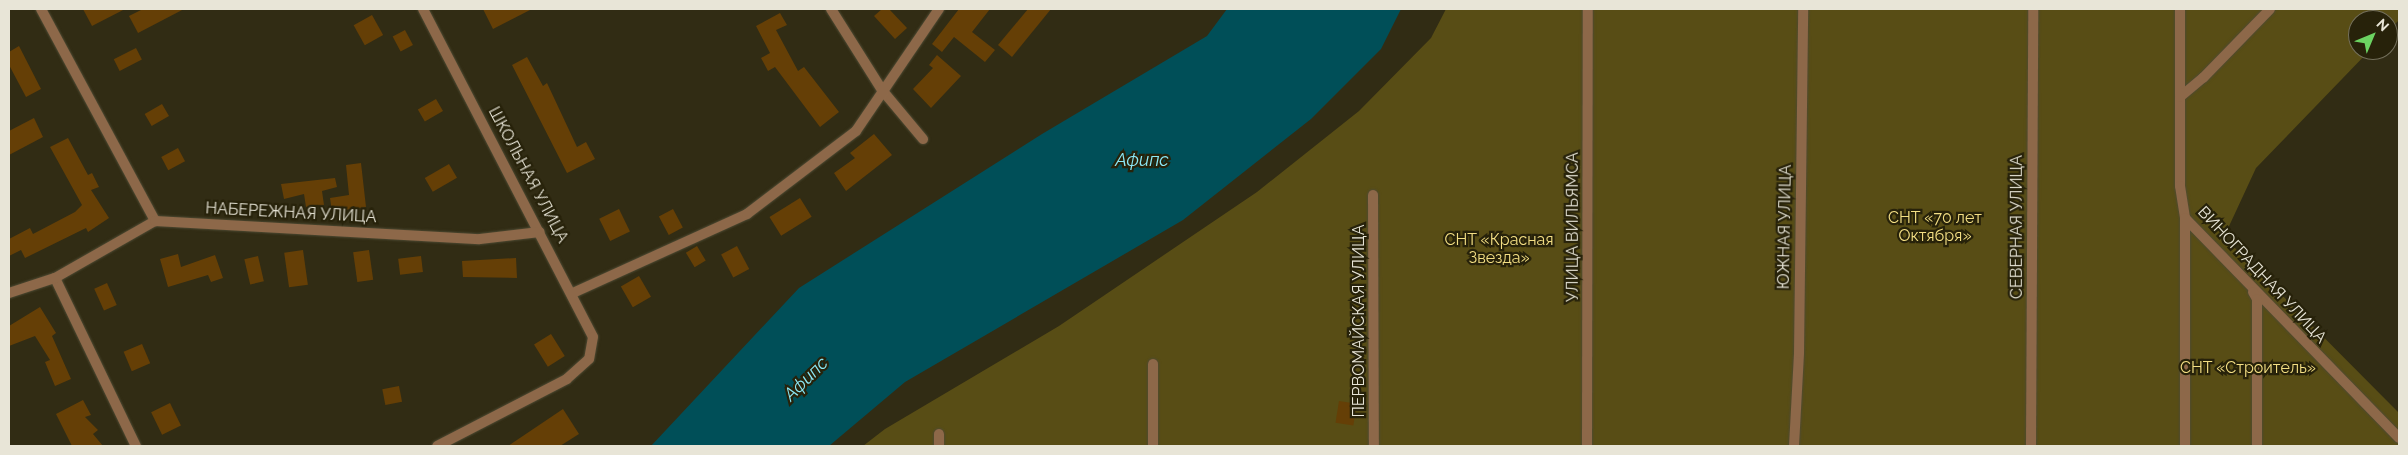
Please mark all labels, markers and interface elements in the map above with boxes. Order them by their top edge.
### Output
north arrow [2348,10,2398,60]
text: N [2373,16,2392,35]
street label: ШКОЛЬНАЯ УЛИЦА [484,104,572,246]
water label: Афипс [1115,149,1169,171]
street label: УЛИЦА ВИЛЬЯМСА [1563,152,1583,302]
street label: СЕВЕРНАЯ УЛИЦА [2007,155,2027,299]
street label: ЮЖНАЯ УЛИЦА [1774,165,1796,289]
street label: НАБЕРЕЖНАЯ УЛИЦА [205,199,377,227]
street label: ВИНОГРАДНАЯ УЛИЦА [2194,203,2330,347]
park label: СНТ «70 лет Октября» [1888,208,1982,246]
street label: ПЕРВОМАЙСКАЯ УЛИЦА [1349,224,1369,418]
park label: СНТ «Красная Звезда» [1444,230,1554,268]
water label: Афипс [779,352,833,406]
park label: СНТ «Строитель» [2180,358,2316,378]

